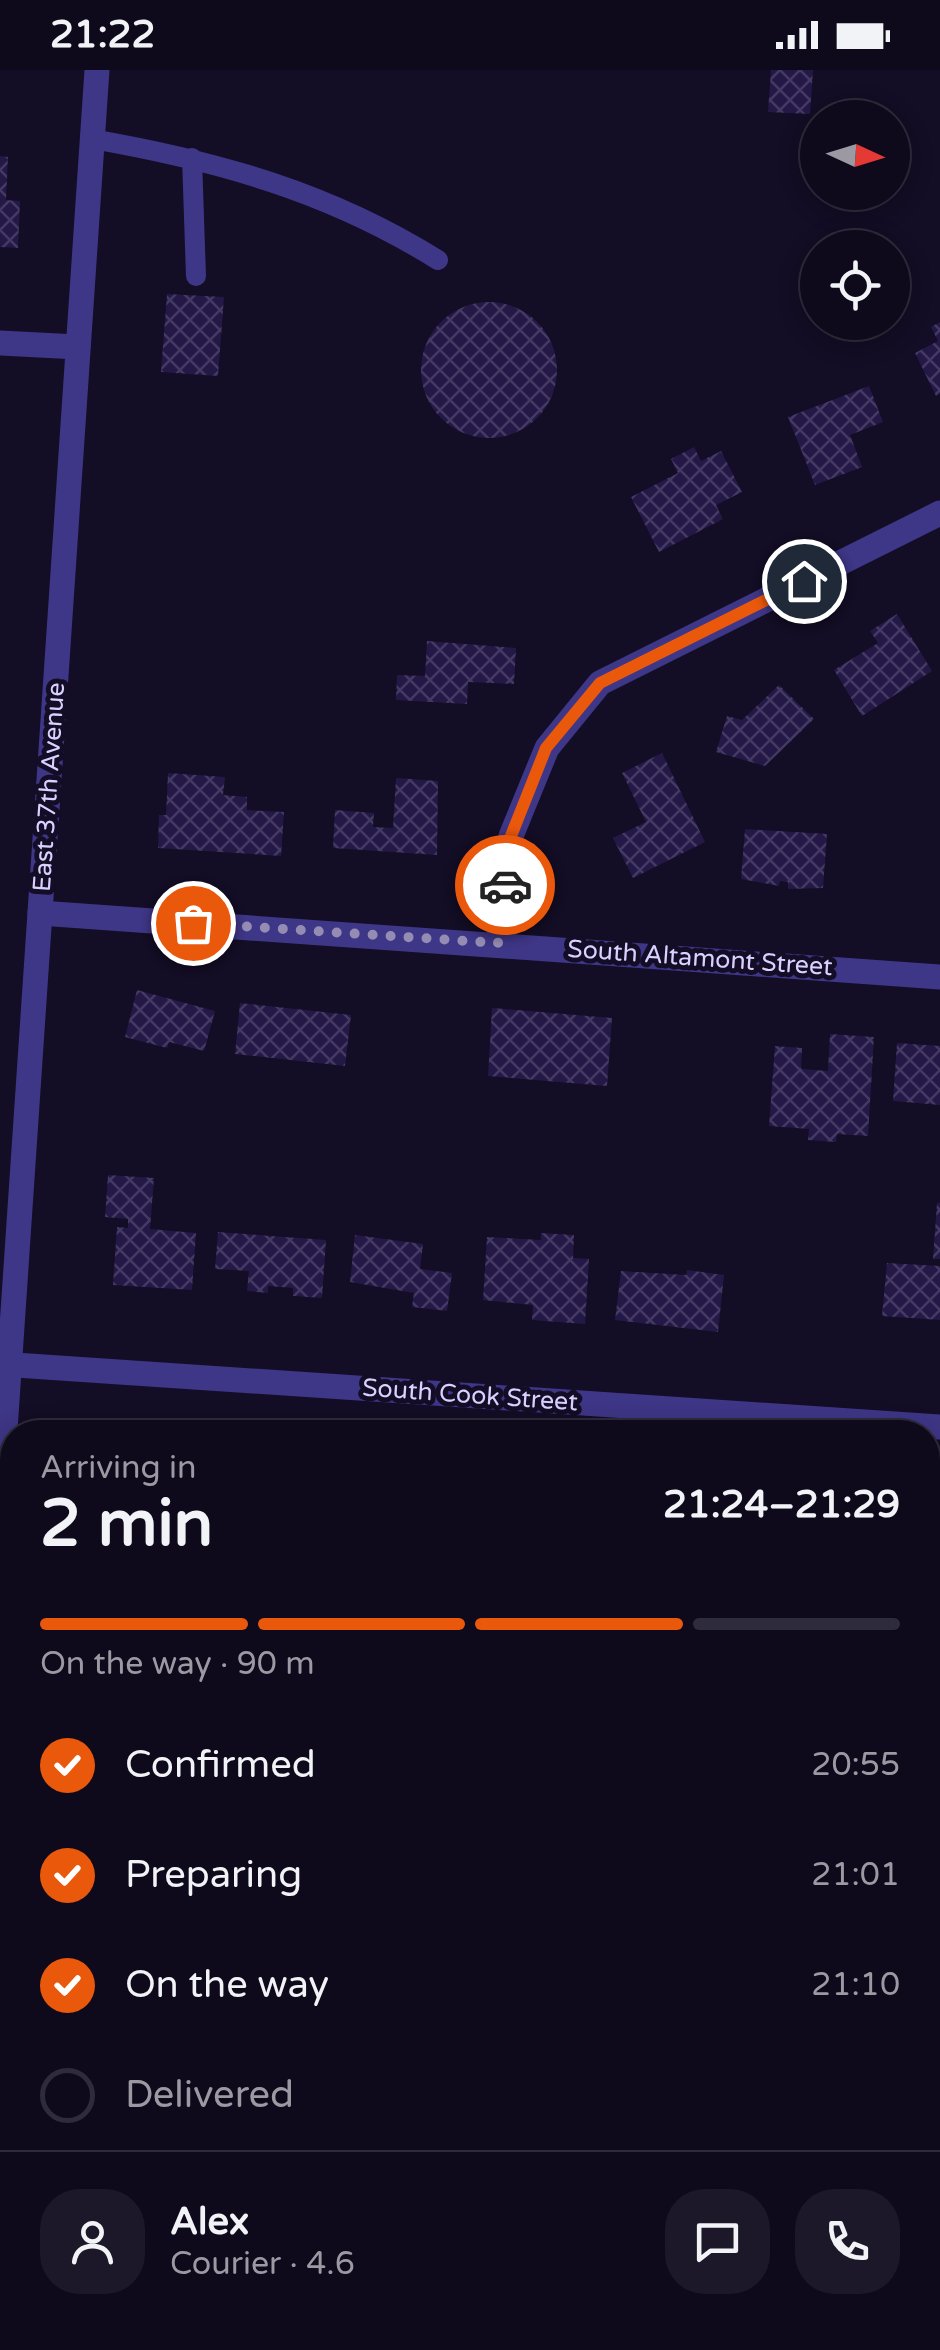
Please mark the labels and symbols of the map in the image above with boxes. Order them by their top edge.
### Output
north arrow [800,100,910,210]
pin [762,539,847,624]
street label: East 37th Avenue [27,681,71,893]
courier [455,835,555,935]
pin [151,881,236,966]
street label: South Altamont Street [566,934,834,982]
street label: South Cook Street [361,1373,579,1418]

